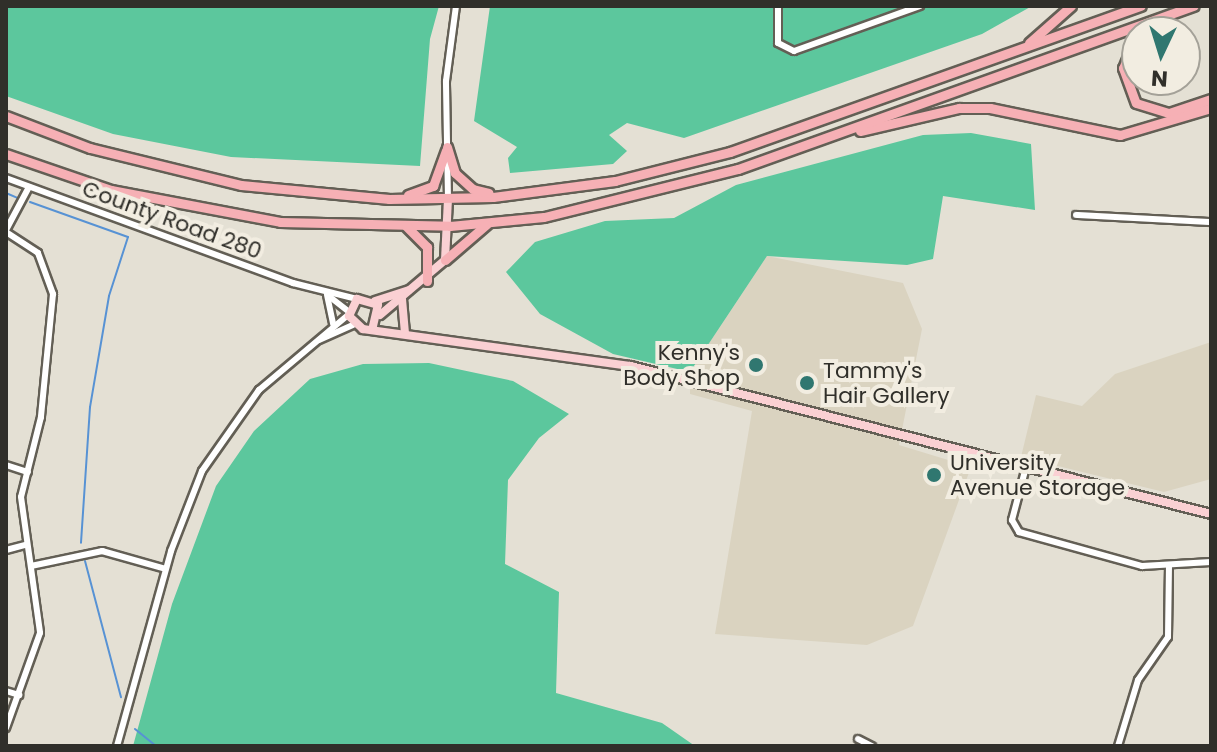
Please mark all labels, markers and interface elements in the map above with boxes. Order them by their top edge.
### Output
north arrow [1121,16,1201,96]
text: N [1150,62,1169,94]
street label: County Road 280 [79,175,265,265]
place label: Kenny's Body Shop [623,339,740,390]
marker: Kenny's Body Shop [747,356,765,374]
place label: Tammy's Hair Gallery [823,357,950,408]
marker: Tammy's Hair Gallery [798,374,816,392]
place label: University Avenue Storage [950,449,1125,500]
marker: University Avenue Storage [925,466,943,484]

